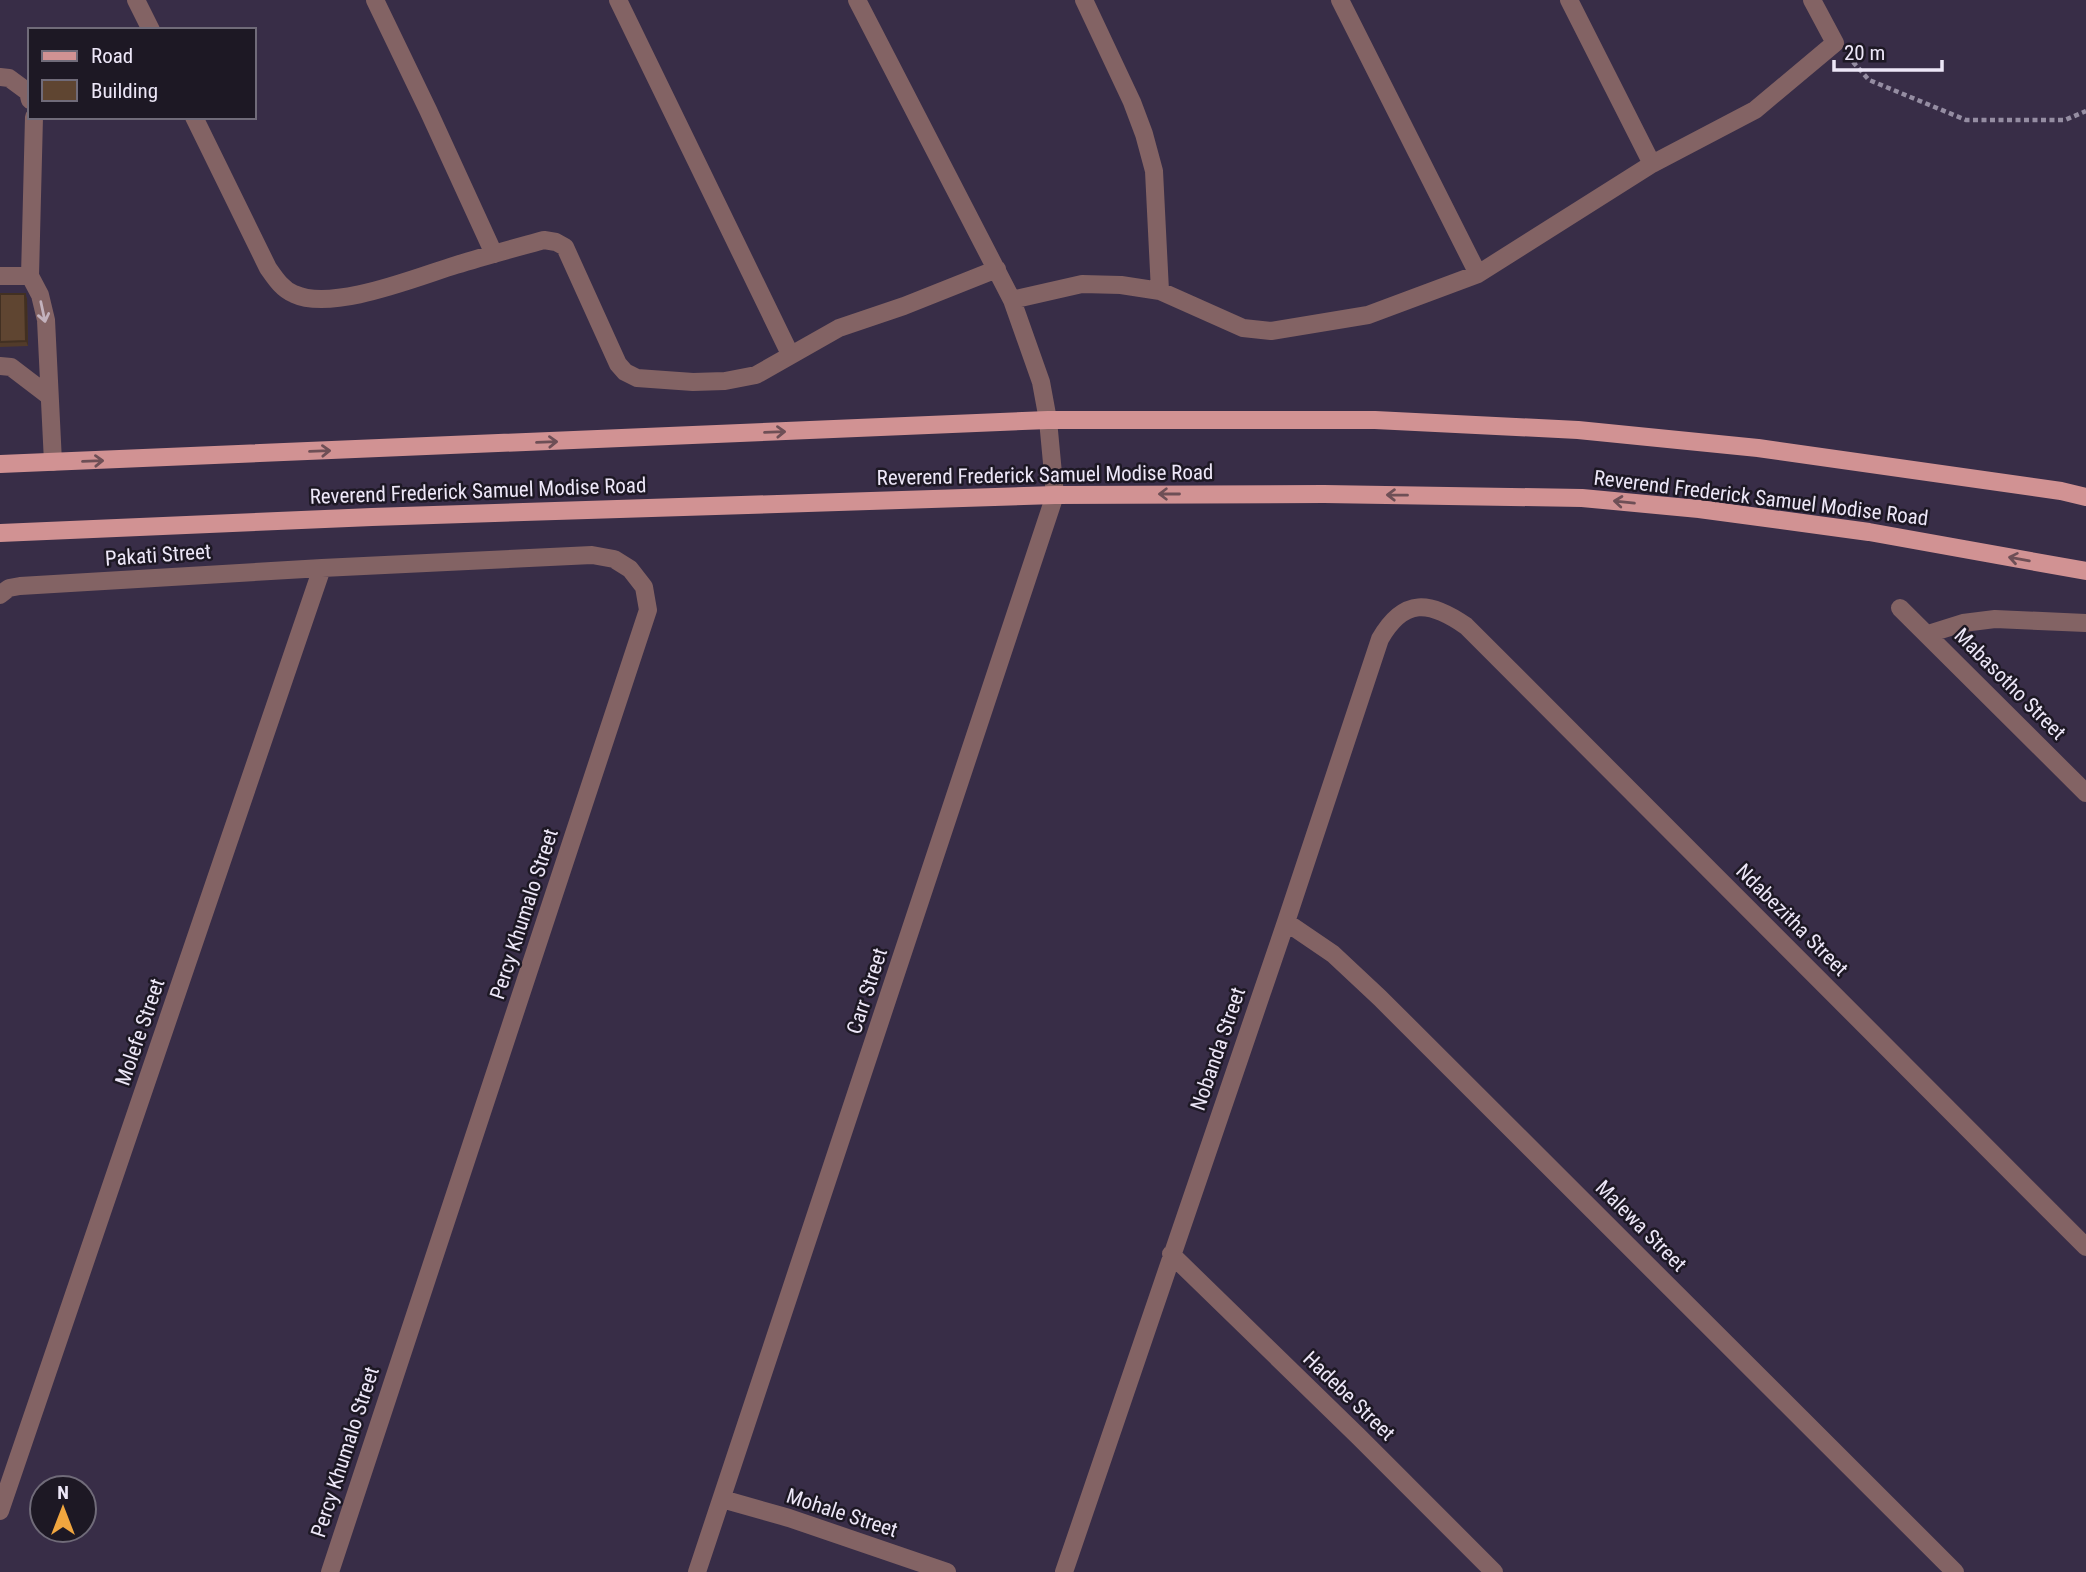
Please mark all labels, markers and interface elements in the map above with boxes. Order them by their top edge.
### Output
legend [28,28,256,119]
scale bar [1834,28,1942,72]
text: 20 m [1844,41,1885,65]
text: Road [91,44,133,68]
text: Building [91,79,158,103]
one-way arrow [38,300,51,322]
one-way arrow [763,425,786,438]
one-way arrow [536,435,559,448]
one-way arrow [308,445,331,458]
one-way arrow [81,454,104,467]
street label: Reverend Frederick Samuel Modise Road [876,460,1214,490]
street label: Reverend Frederick Samuel Modise Road [1592,466,1930,530]
street label: Reverend Frederick Samuel Modise Road [309,473,647,509]
one-way arrow [1158,487,1181,501]
one-way arrow [1386,488,1409,502]
one-way arrow [1613,495,1636,508]
street label: Pakati Street [104,539,212,571]
one-way arrow [2008,552,2031,565]
street label: Mabasotho Street [1949,623,2071,745]
street label: Percy Khumalo Street [485,826,563,1002]
street label: Ndabezitha Street [1731,859,1853,981]
street label: Carr Street [842,945,892,1037]
street label: Molefe Street [111,975,169,1089]
street label: Nobanda Street [1186,984,1250,1114]
street label: Malewa Street [1591,1176,1691,1276]
street label: Hadebe Street [1298,1347,1400,1445]
street label: Percy Khumalo Street [306,1364,384,1540]
north arrow [28,1474,98,1544]
text: N [57,1481,69,1504]
street label: Mohale Street [783,1484,901,1542]

